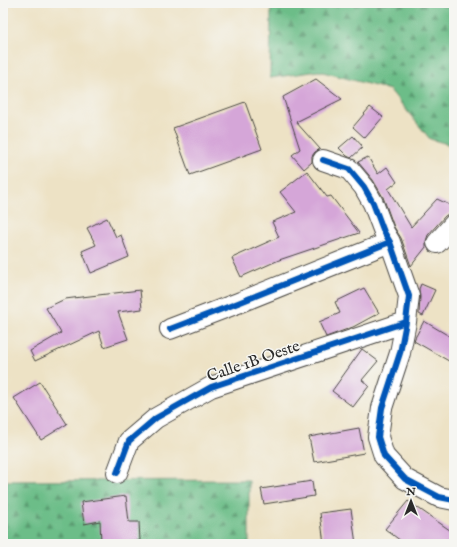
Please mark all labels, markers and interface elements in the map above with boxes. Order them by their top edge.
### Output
street label: Calle 1B Oeste [205,337,303,387]
north arrow [391,481,431,521]
text: N [405,485,416,499]

